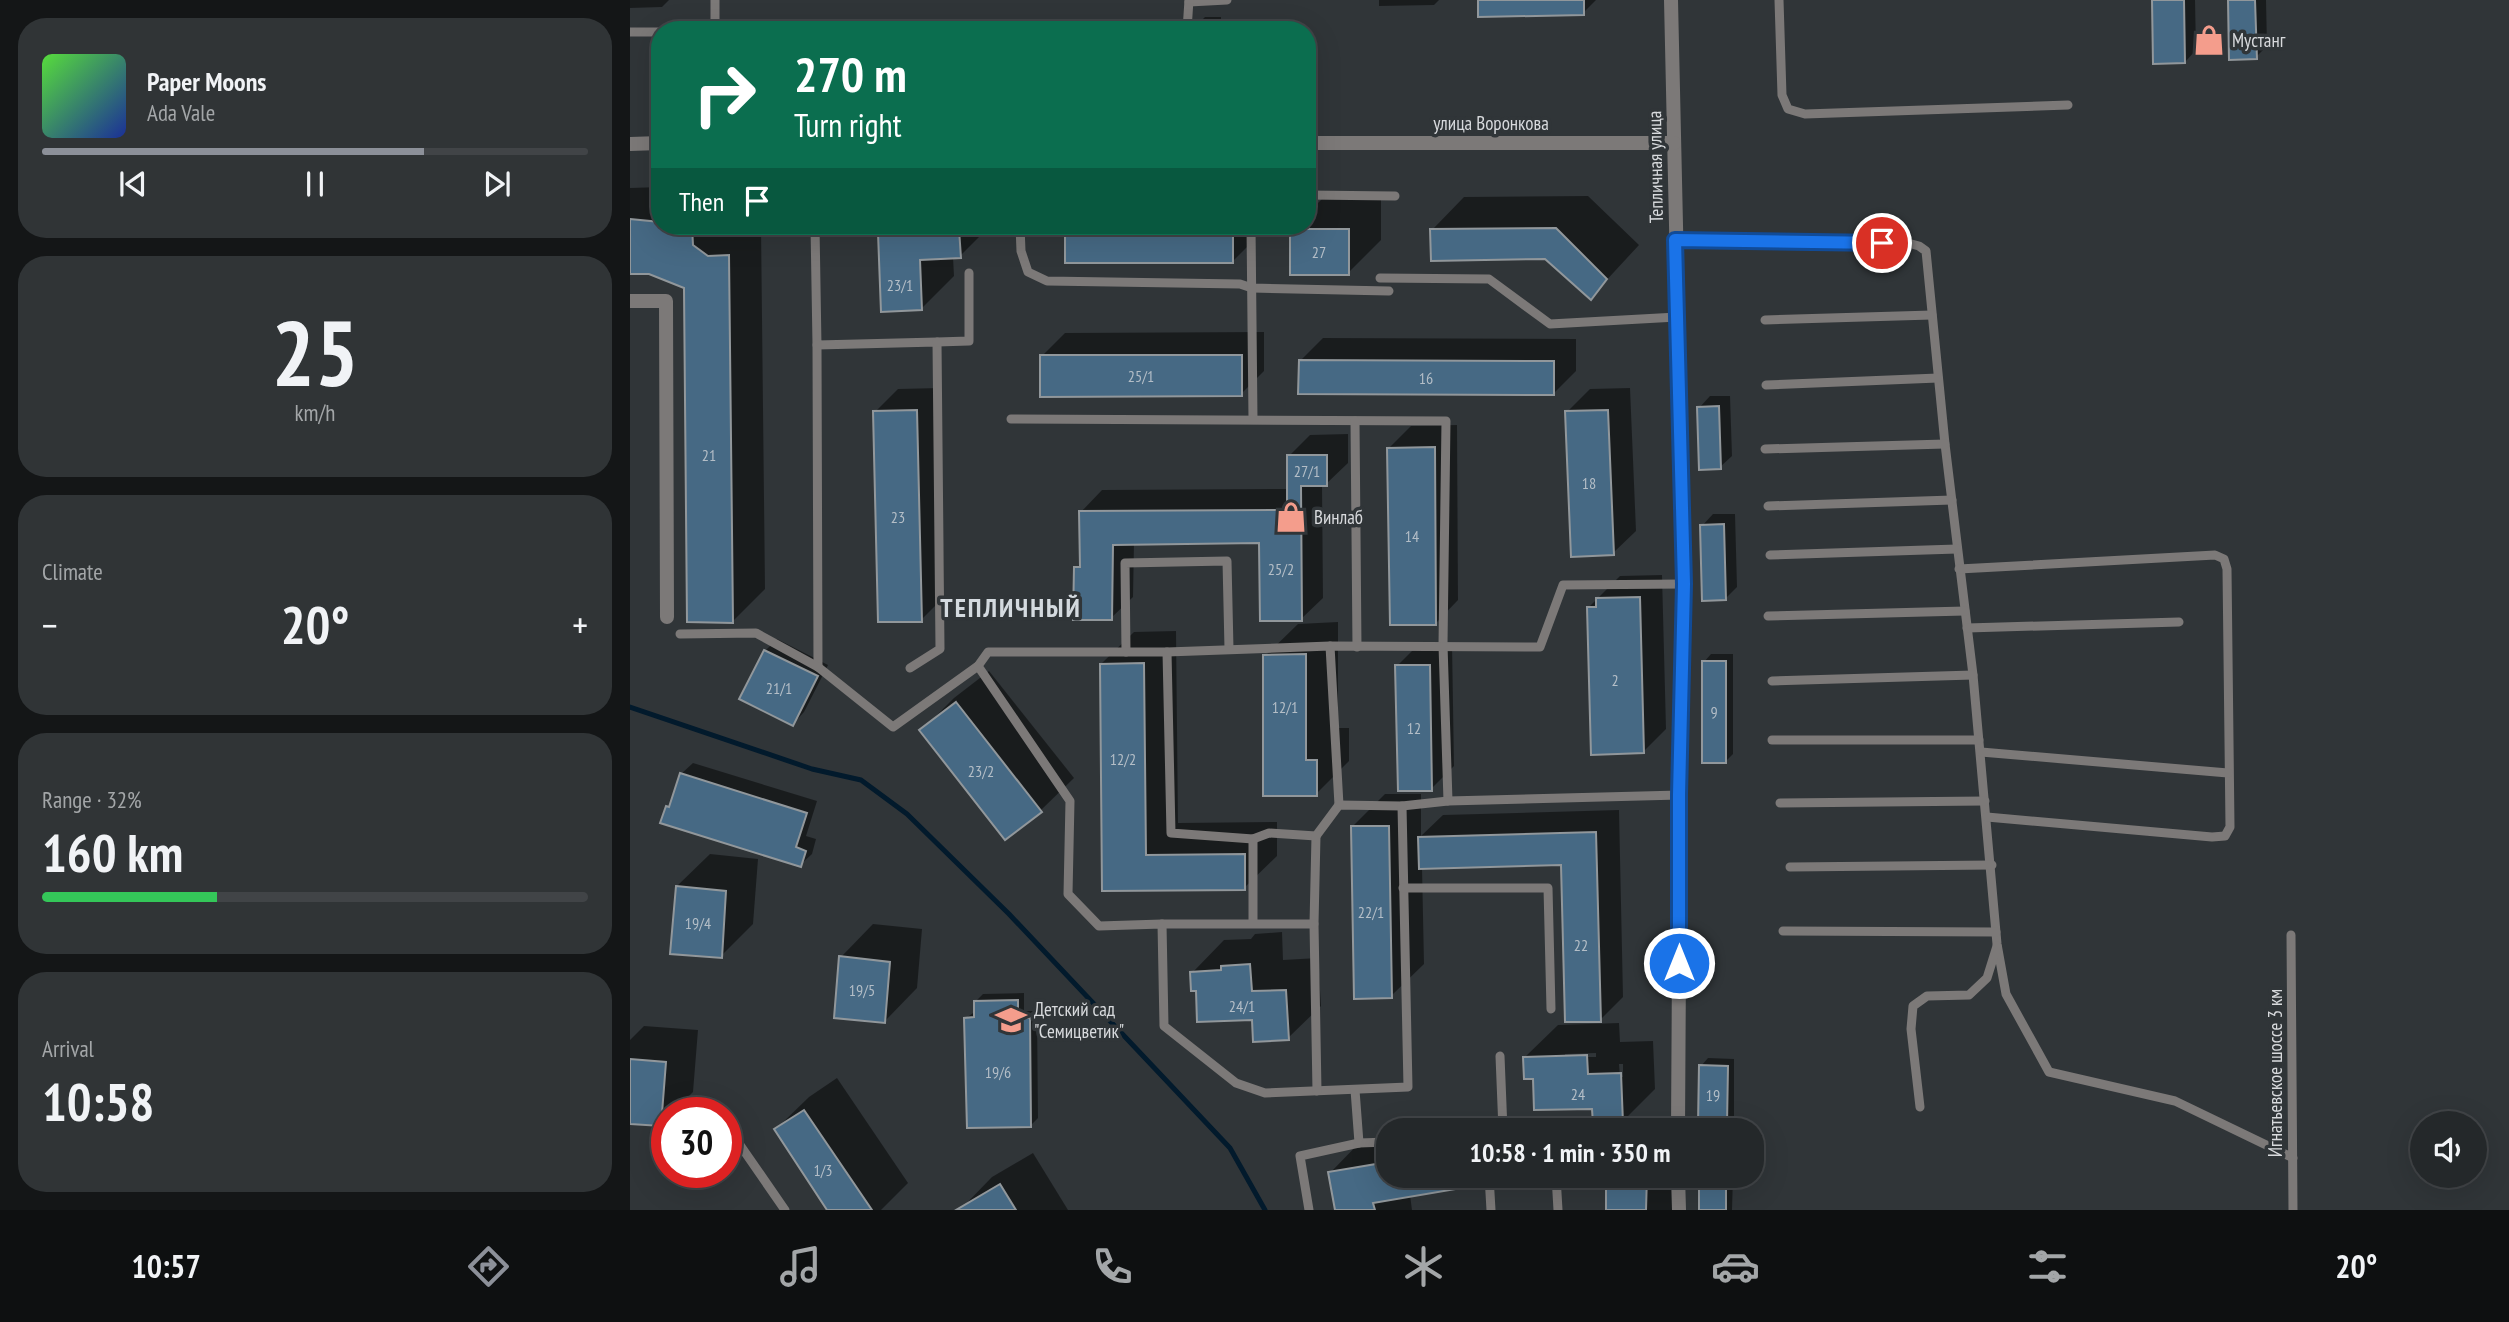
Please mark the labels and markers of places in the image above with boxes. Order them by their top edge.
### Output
shop icon: Мустанг [2192,23,2226,57]
place label: Мустанг [2232,28,2286,52]
pin [1852,213,1912,273]
shop icon: Винлаб [1274,500,1308,534]
place label: Винлаб [1314,505,1363,529]
place label: Детский сад "Семицветик" [1034,997,1124,1043]
school or university icon: Детский сад "Семицветик" [994,1003,1028,1037]

